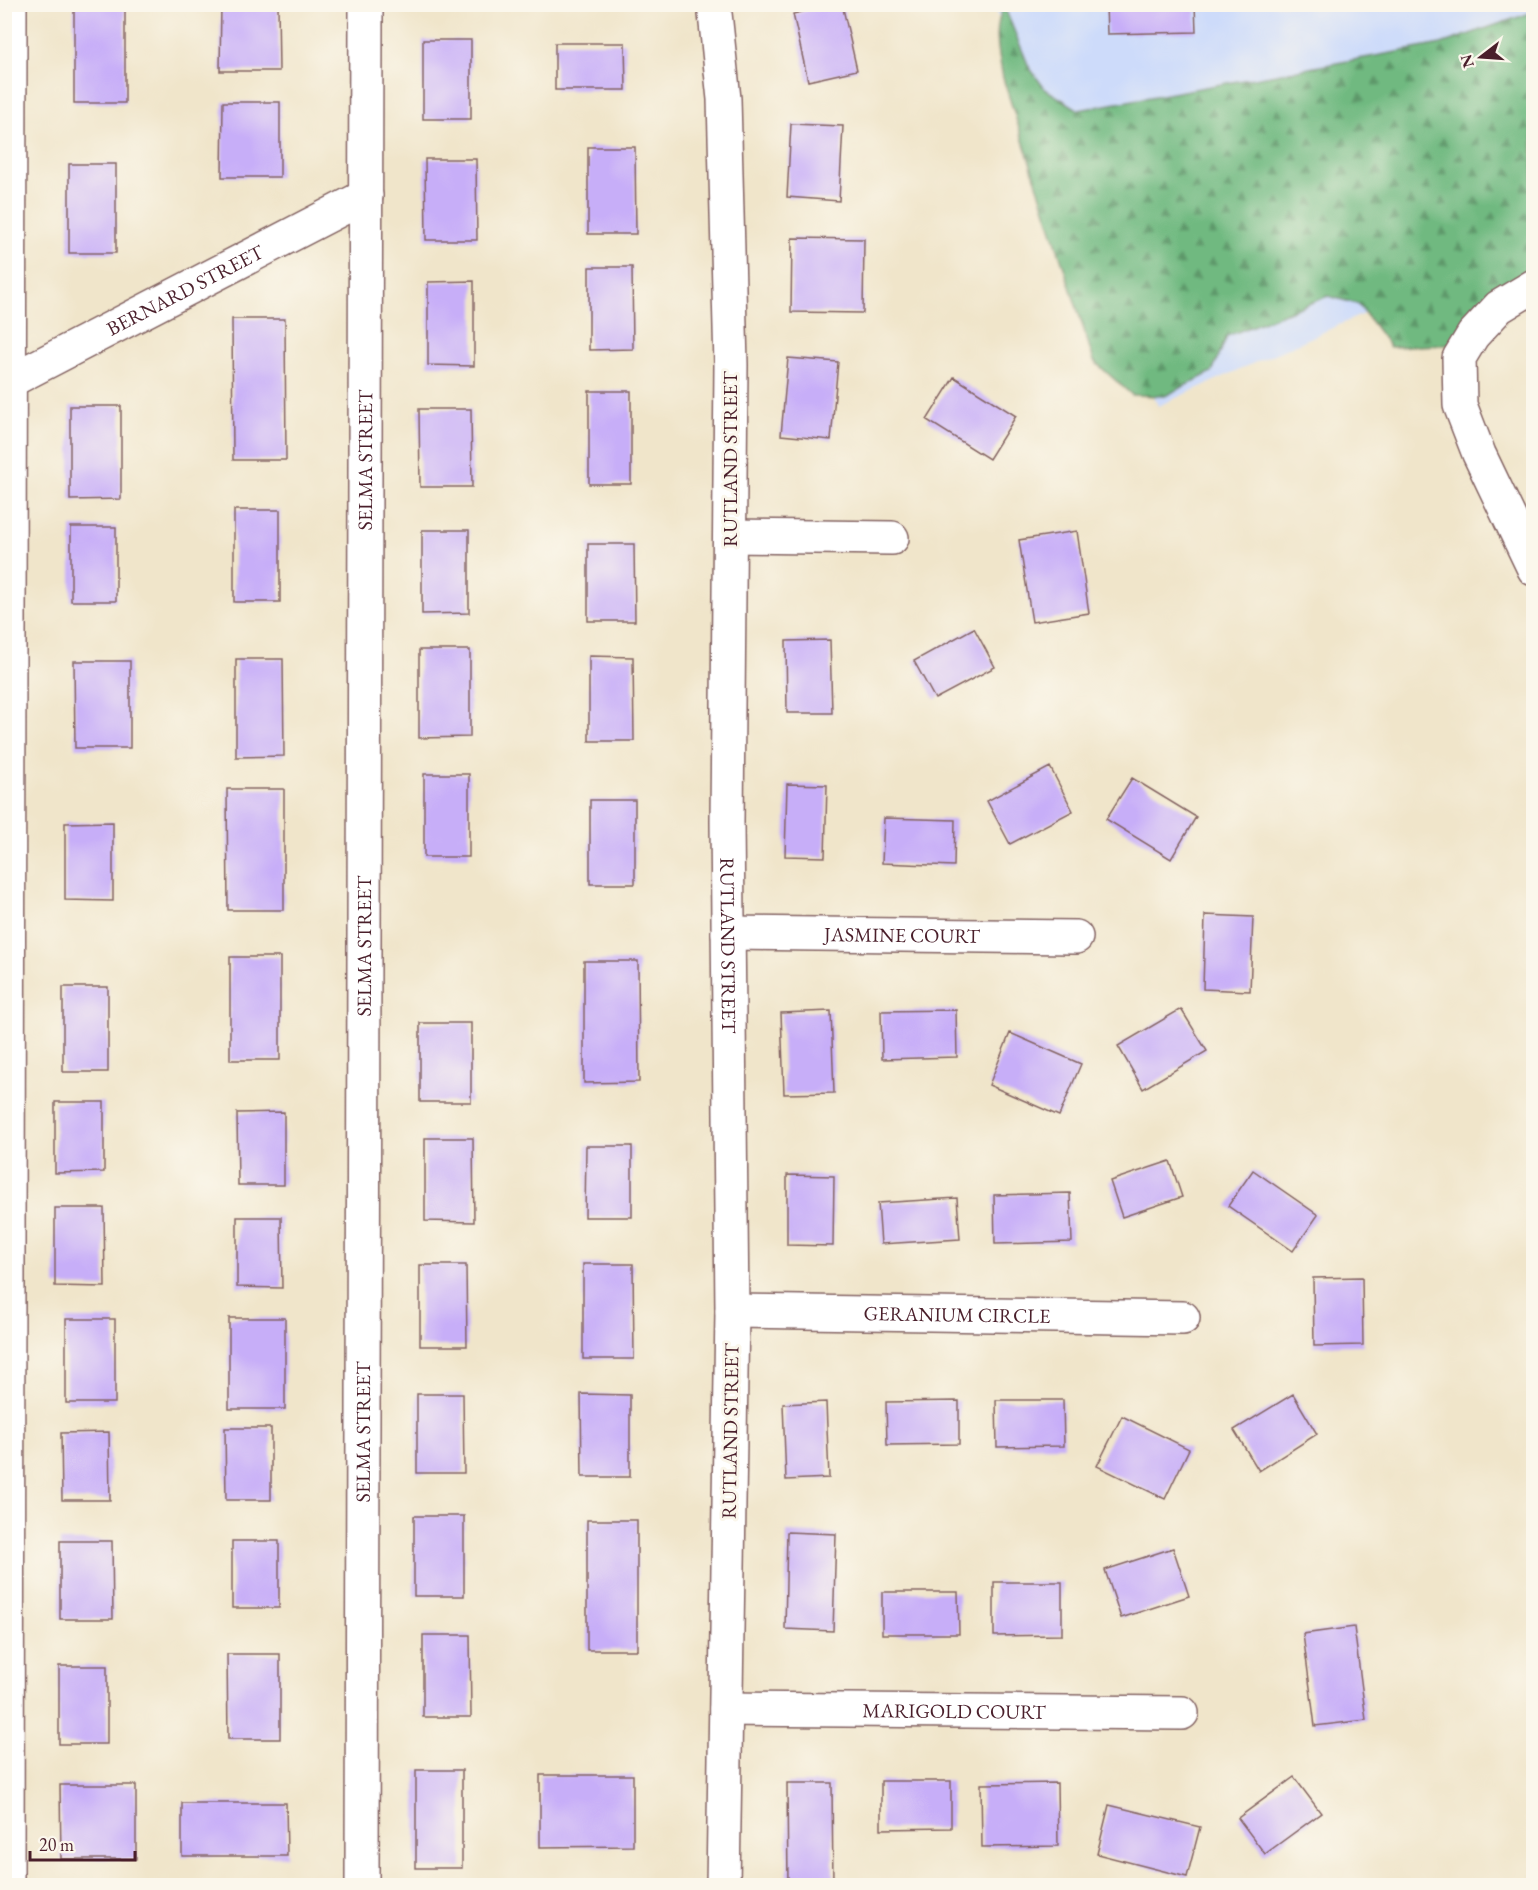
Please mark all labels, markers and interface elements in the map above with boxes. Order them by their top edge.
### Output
north arrow [1451,27,1511,87]
text: N [1455,52,1479,71]
street label: BERNARD STREET [102,238,268,341]
street label: RUTLAND STREET [717,371,743,547]
street label: SELMA STREET [352,389,378,531]
street label: RUTLAND STREET [714,857,742,1034]
street label: SELMA STREET [351,875,377,1017]
street label: JASMINE COURT [822,921,981,949]
street label: GERANIUM CIRCLE [863,1300,1051,1329]
street label: RUTLAND STREET [715,1342,745,1519]
street label: SELMA STREET [350,1361,376,1503]
street label: MARIGOLD COURT [862,1697,1046,1725]
scale bar [30,1824,135,1862]
text: 20 m [39,1833,74,1856]

